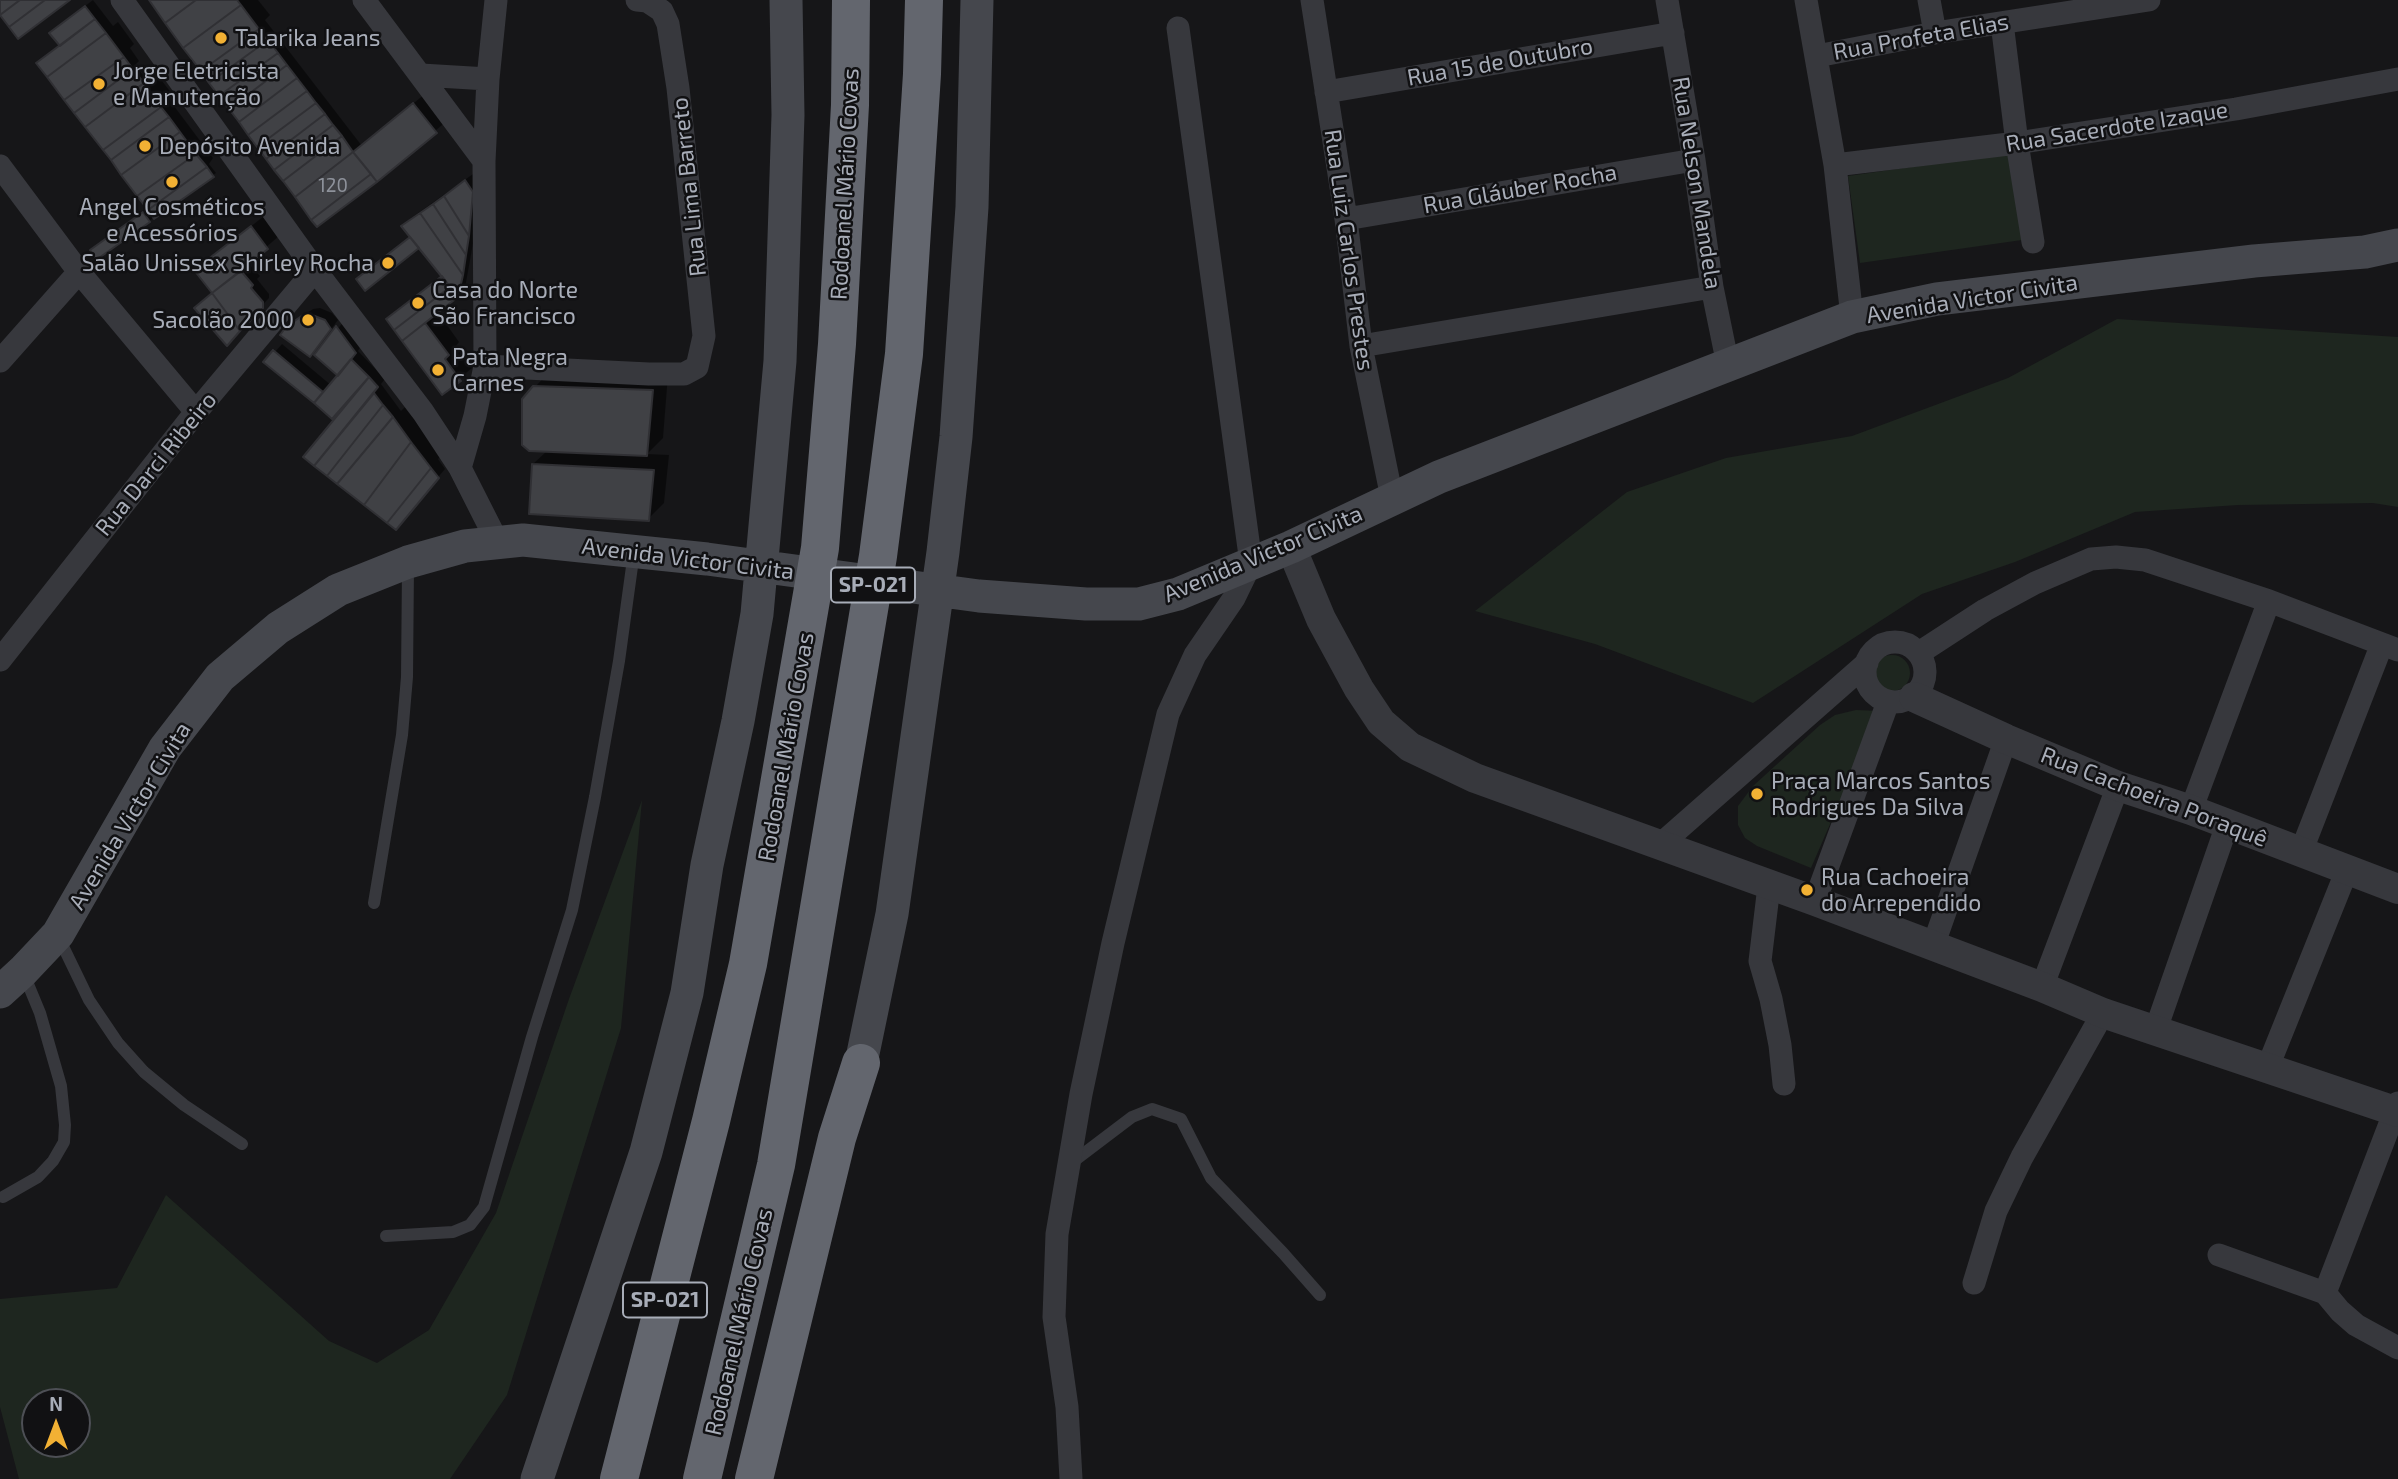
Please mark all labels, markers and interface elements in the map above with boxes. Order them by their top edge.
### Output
street label: Rua Profeta Elias [1831,8,2011,66]
place label: Talarika Jeans [235,24,381,52]
marker: Talarika Jeans [213,30,229,46]
street label: Rua 15 de Outubro [1405,32,1595,92]
place label: Jorge Eletricista e Manutenção [113,57,279,111]
street label: Rodoanel Mário Covas [825,67,865,301]
street label: Rua Nelson Mandela [1667,75,1727,291]
marker: Jorge Eletricista e Manutenção [91,76,107,92]
street label: Rua Lima Barreto [666,96,712,278]
street label: Rua Sacerdote Izaque [2004,96,2230,158]
street label: Rua Luiz Carlos Prestes [1318,127,1380,373]
place label: Depósito Avenida [159,132,340,160]
marker: Depósito Avenida [137,138,153,154]
street label: Rua Gláuber Rocha [1421,158,1619,220]
marker: Angel Cosméticos e Acessórios [164,174,180,190]
house number: 120 [318,175,348,197]
place label: Angel Cosméticos e Acessórios [79,193,265,247]
place label: Salão Unissex Shirley Rocha [81,249,374,277]
marker: Salão Unissex Shirley Rocha [380,255,396,271]
street label: Avenida Victor Civita [1864,269,2080,329]
place label: Casa do Norte São Francisco [432,276,578,330]
marker: Casa do Norte São Francisco [410,295,426,311]
place label: Sacolão 2000 [152,306,294,334]
marker: Sacolão 2000 [300,312,316,328]
place label: Pata Negra Carnes [452,343,568,397]
marker: Pata Negra Carnes [430,362,446,378]
street label: Rua Darci Ribeiro [90,387,222,541]
street label: Avenida Victor Civita [1159,500,1367,608]
street label: Avenida Victor Civita [580,532,796,586]
road number: SP-021 [831,568,915,602]
street label: Rodoanel Mário Covas [752,630,820,864]
street label: Avenida Victor Civita [63,717,197,915]
street label: Rua Cachoeira Poraquê [2037,741,2271,853]
place label: Praça Marcos Santos Rodrigues Da Silva [1771,767,1990,821]
marker: Praça Marcos Santos Rodrigues Da Silva [1749,786,1765,802]
place label: Rua Cachoeira do Arrependido [1821,863,1981,917]
marker: Rua Cachoeira do Arrependido [1799,882,1815,898]
street label: Rodoanel Mário Covas [699,1206,779,1438]
road number: SP-021 [623,1282,707,1318]
north arrow [21,1388,91,1458]
text: N [49,1392,63,1415]

